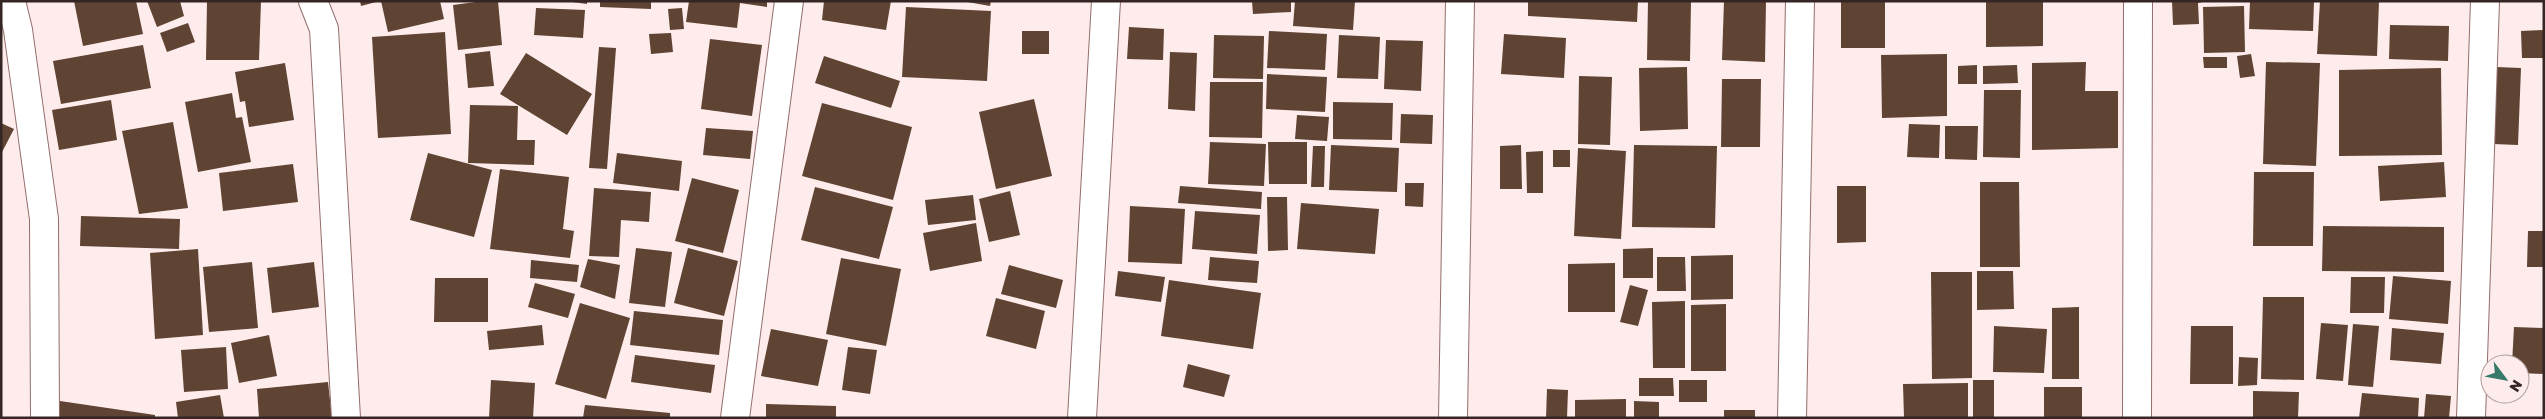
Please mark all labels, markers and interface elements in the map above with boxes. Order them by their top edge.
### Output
north arrow [2480,354,2530,404]
text: N [2506,377,2526,395]

